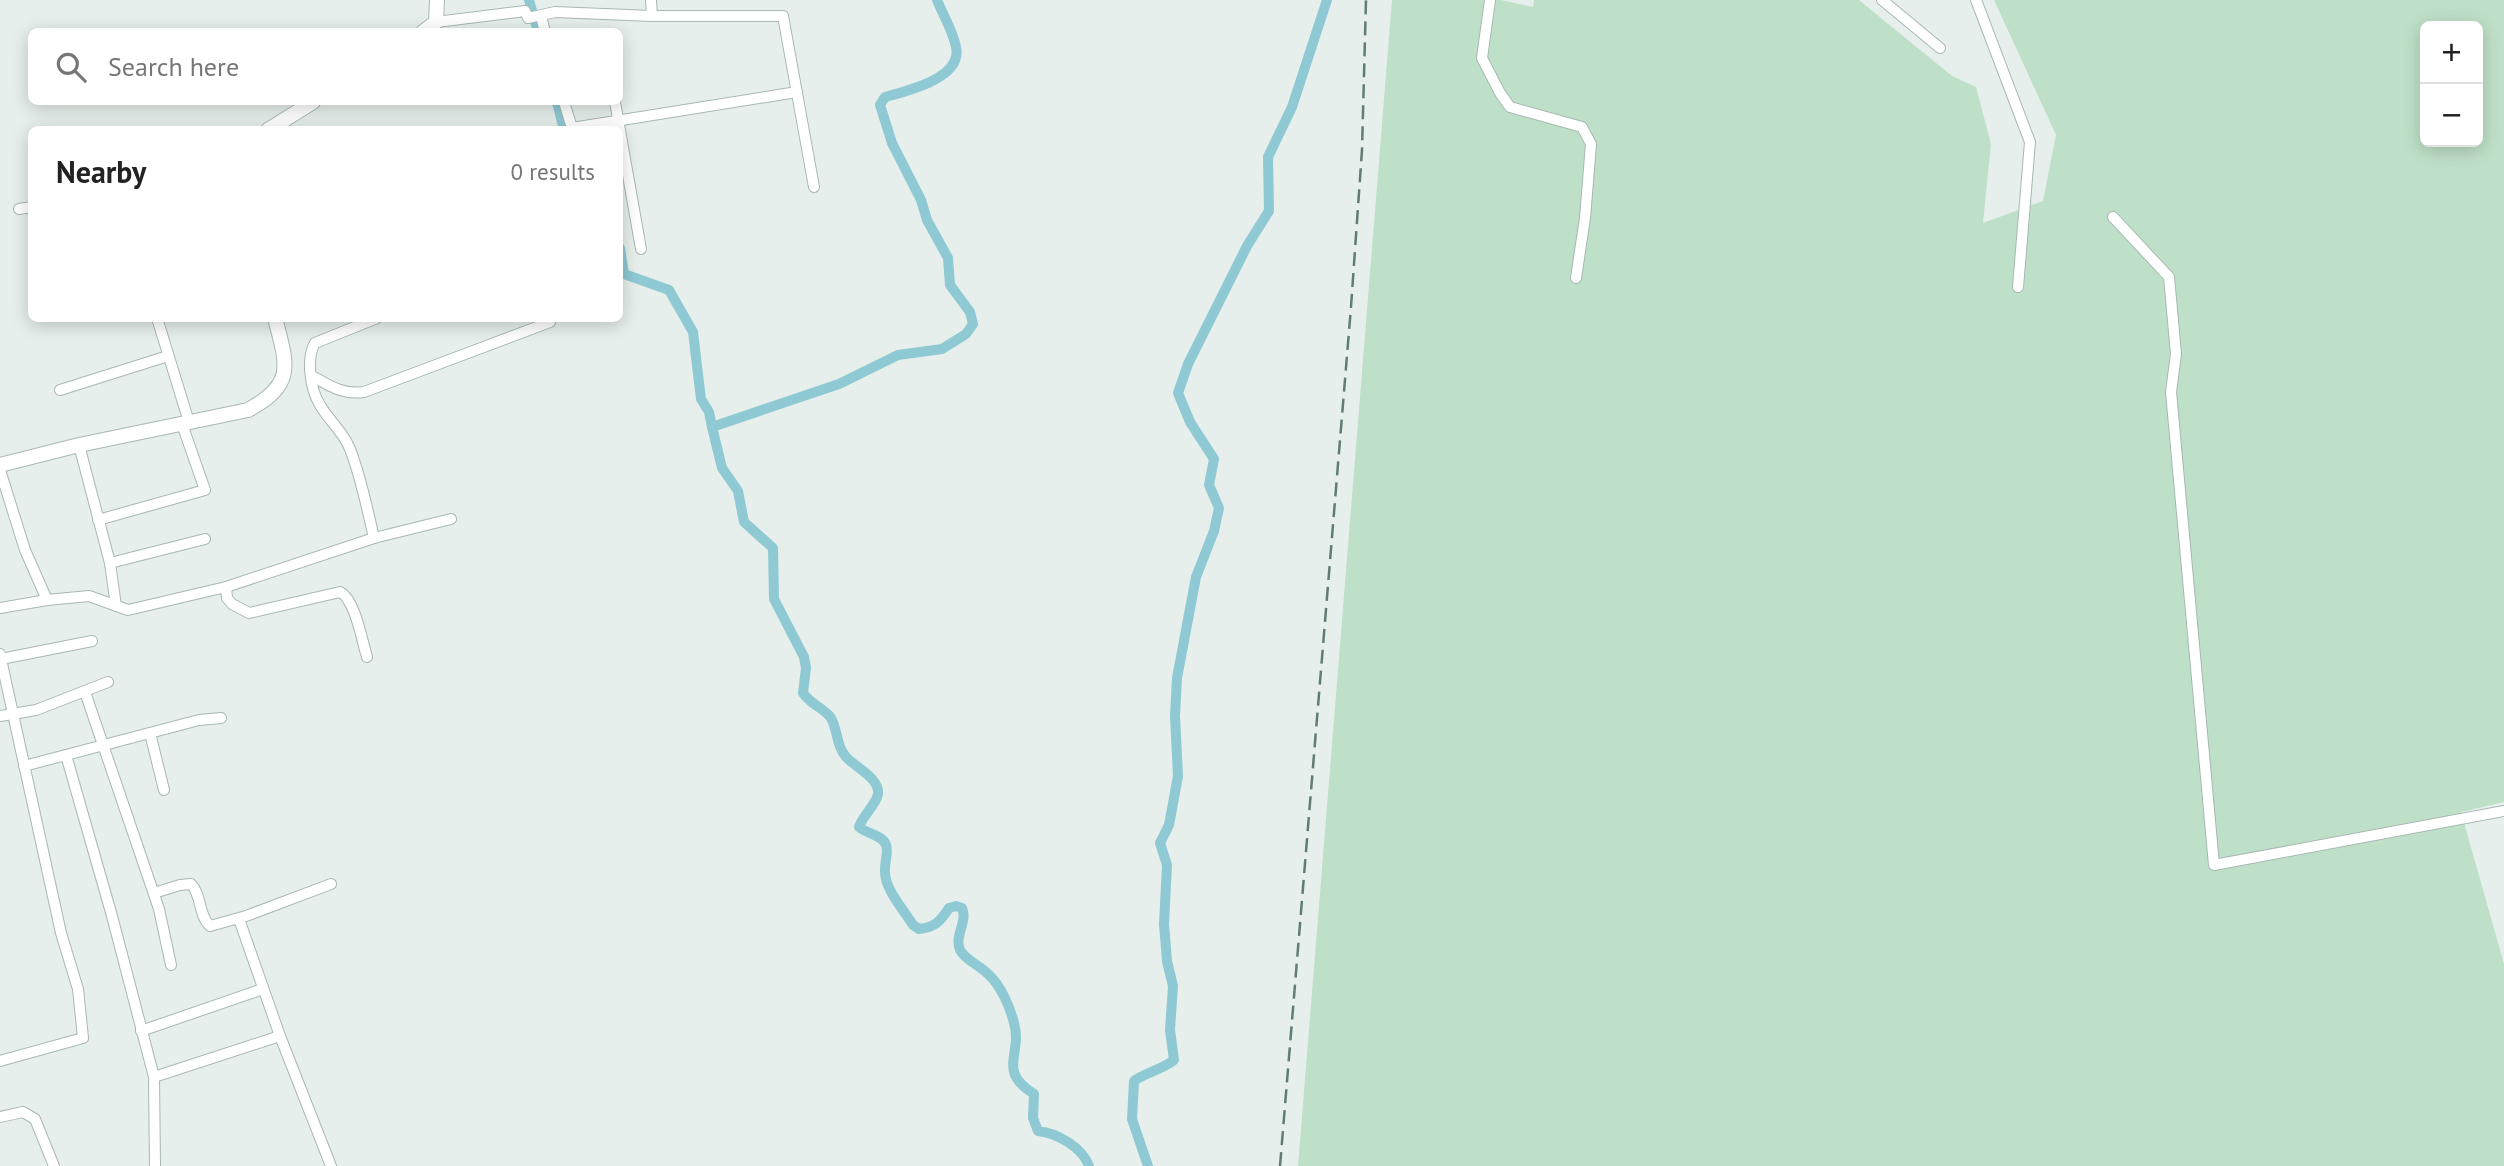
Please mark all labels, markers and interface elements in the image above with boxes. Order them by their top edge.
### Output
map controls [2420,21,2483,147]
button: + [2420,21,2483,84]
search box [28,28,623,105]
icon: search [52,48,90,86]
text: Search here [108,50,239,83]
button: − [2420,84,2483,147]
text: Nearby [56,152,146,191]
text: 0 results [511,157,595,186]

